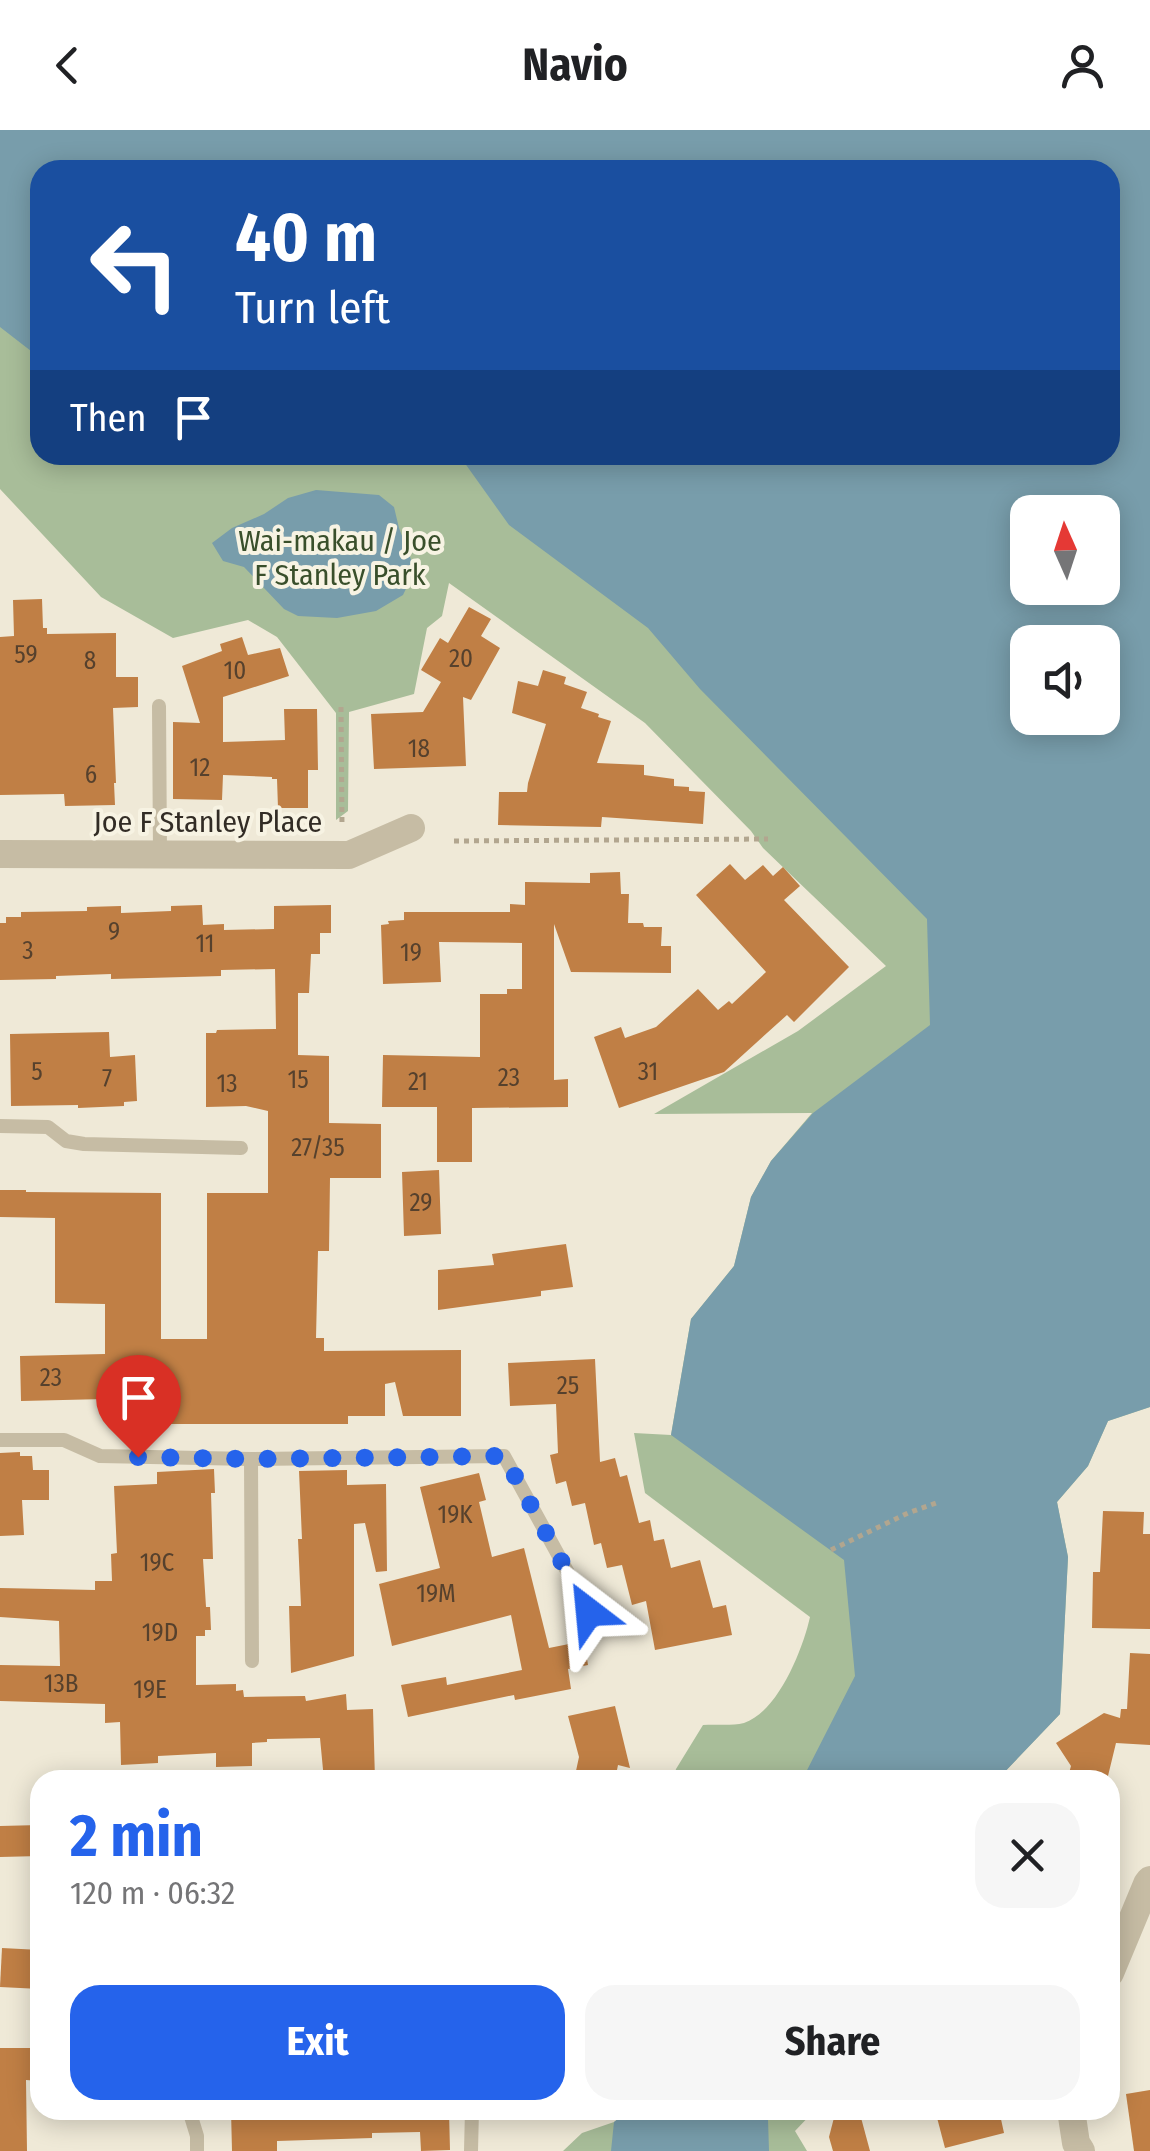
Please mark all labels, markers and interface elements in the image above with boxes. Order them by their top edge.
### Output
icon: back [40,38,95,93]
text: Navio [522,38,628,92]
icon: person [1055,38,1110,93]
text: 40 m [235,196,377,280]
icon: left [70,200,200,330]
text: Turn left [235,281,390,335]
icon: arrive [166,390,221,445]
text: Then [70,395,146,441]
north arrow [1010,495,1120,605]
map controls [1010,495,1120,735]
park label: Wai-makau / Joe F Stanley Park [238,523,442,593]
button: sound [1010,625,1120,735]
house number: 59 [14,640,38,670]
house number: 20 [449,644,473,674]
house number: 8 [84,646,96,676]
house number: 10 [224,656,246,686]
house number: 18 [408,734,430,764]
house number: 12 [190,753,210,783]
house number: 6 [85,760,97,790]
street label: Joe F Stanley Place [94,804,322,840]
house number: 9 [108,917,120,947]
house number: 11 [195,929,215,959]
house number: 3 [22,936,34,966]
house number: 19 [400,938,422,968]
house number: 5 [31,1057,43,1087]
house number: 31 [638,1057,658,1087]
house number: 23 [498,1063,520,1093]
house number: 7 [102,1064,112,1094]
house number: 15 [287,1065,309,1095]
house number: 21 [408,1067,428,1097]
house number: 13 [216,1069,238,1099]
house number: 27/35 [291,1133,345,1163]
house number: 29 [409,1188,433,1218]
pin [96,1355,181,1458]
house number: 23 [40,1363,62,1393]
icon: arrive [111,1370,166,1425]
house number: 25 [557,1371,579,1401]
house number: 19K [437,1500,473,1530]
house number: 19C [140,1548,175,1578]
position arrow [537,1560,641,1664]
house number: 19M [416,1579,456,1609]
house number: 19D [142,1618,178,1648]
house number: 13B [44,1669,78,1699]
house number: 19E [133,1675,167,1705]
text: 2 min [70,1800,203,1872]
button: close [975,1803,1080,1908]
text: 120 m · 06:32 [70,1874,235,1912]
button: Exit [70,1985,565,2100]
button: Share [585,1985,1080,2100]

